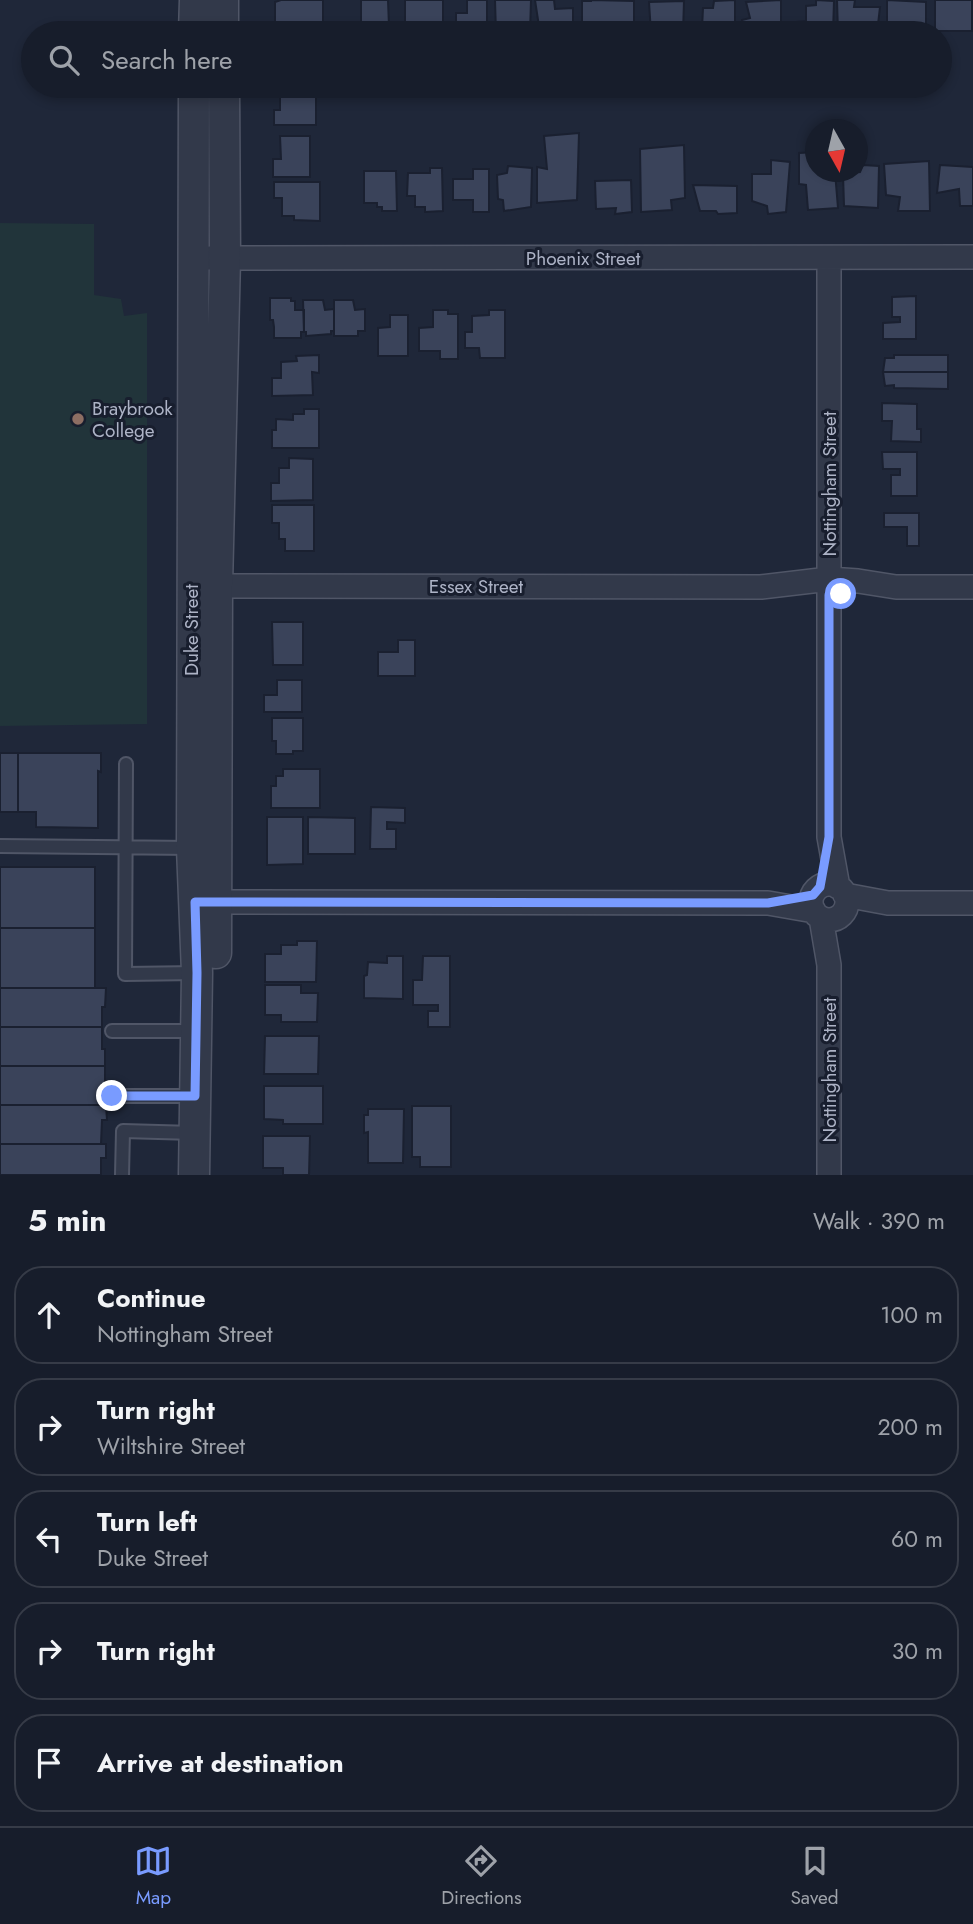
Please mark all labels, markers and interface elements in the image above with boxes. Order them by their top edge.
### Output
search box [21,21,952,98]
icon: search [45,41,83,79]
text: Search here [101,41,233,79]
north arrow [805,119,868,182]
street label: Phoenix Street [526,245,641,272]
place label: Braybrook College [92,395,173,444]
marker: Braybrook College [70,411,86,427]
street label: Nottingham Street [816,411,843,556]
street label: Essex Street [429,573,524,600]
route start [825,578,856,609]
street label: Duke Street [178,584,205,676]
street label: Nottingham Street [816,997,843,1142]
route end [96,1080,127,1111]
text: 5 min [28,1199,106,1242]
text: Walk · 390 m [813,1204,945,1238]
text: Continue [97,1279,206,1317]
icon: ahead [30,1296,68,1334]
text: 100 m [880,1298,943,1332]
text: Nottingham Street [97,1317,272,1351]
text: Turn right [97,1391,215,1429]
icon: right [30,1408,68,1446]
text: 200 m [877,1410,943,1444]
text: Wiltshire Street [97,1429,245,1463]
text: Turn left [97,1503,197,1541]
icon: left [30,1520,68,1558]
text: 60 m [891,1522,943,1556]
text: Duke Street [97,1541,208,1575]
icon: right [30,1632,68,1670]
text: Turn right [97,1632,215,1670]
text: 30 m [892,1634,943,1668]
icon: arrive [30,1744,68,1782]
text: Arrive at destination [97,1744,344,1782]
tab: Map [134,1842,172,1911]
tab: Directions [441,1842,522,1911]
tab: Saved [790,1842,839,1911]

